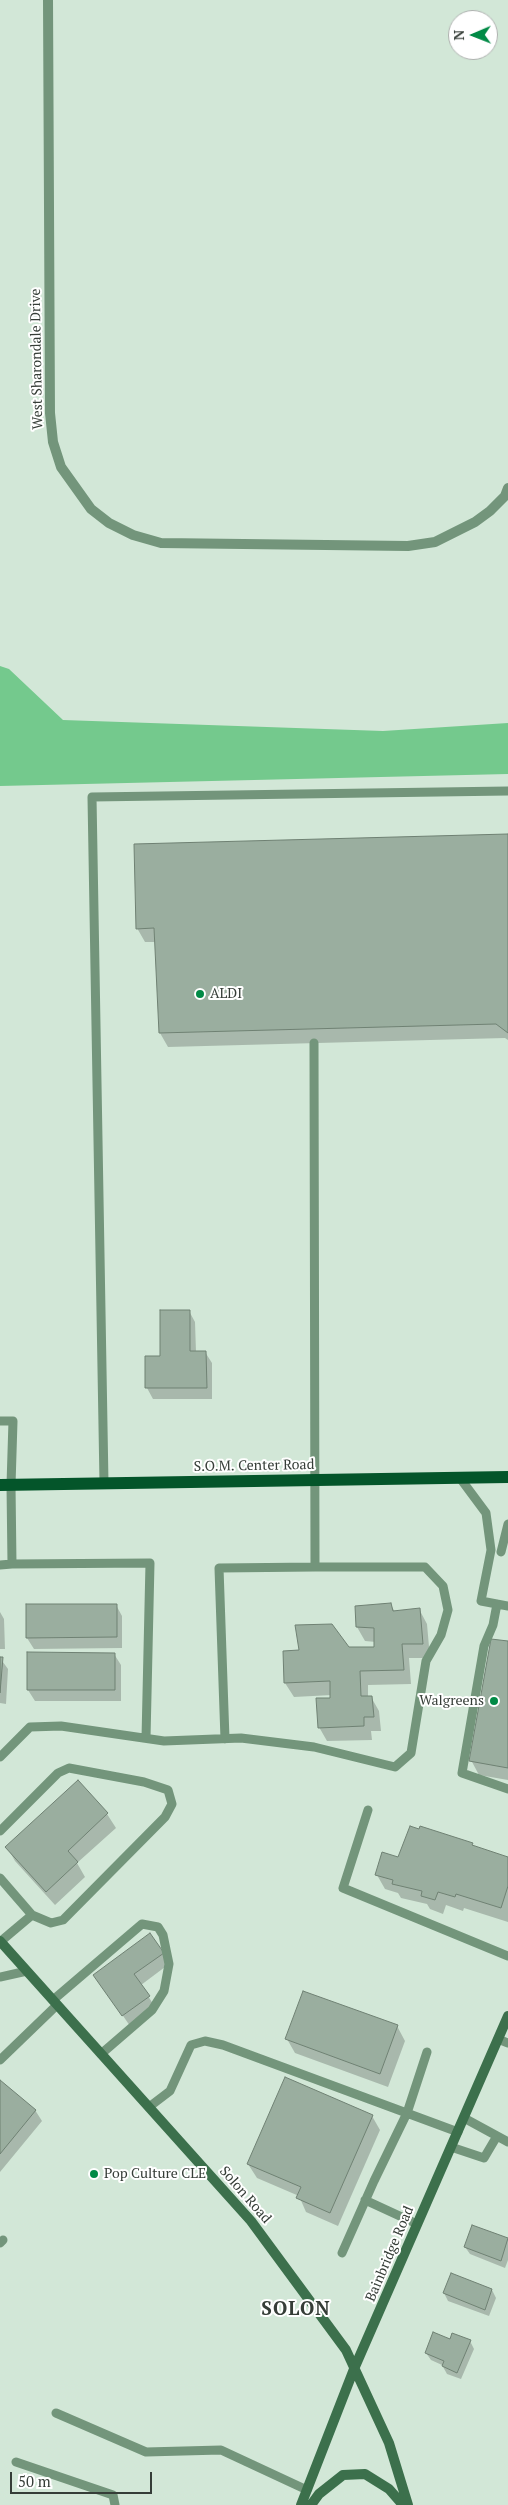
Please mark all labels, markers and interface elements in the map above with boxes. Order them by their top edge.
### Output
north arrow [448,10,498,60]
text: N [449,30,468,41]
street label: West Sharondale Drive [27,288,47,430]
place label: ALDI [210,986,242,1002]
marker: ALDI [194,988,206,1000]
street label: S.O.M. Center Road [193,1457,315,1475]
place label: Walgreens [419,1693,484,1709]
marker: Walgreens [488,1695,500,1707]
street label: Solon Road [216,2163,274,2227]
place label: Pop Culture CLE [104,2166,206,2182]
marker: Pop Culture CLE [88,2168,100,2180]
street label: Bainbridge Road [362,2204,418,2304]
district label: SOLON [261,2299,331,2321]
scale bar [12,2462,155,2494]
text: 50 m [18,2471,51,2491]

